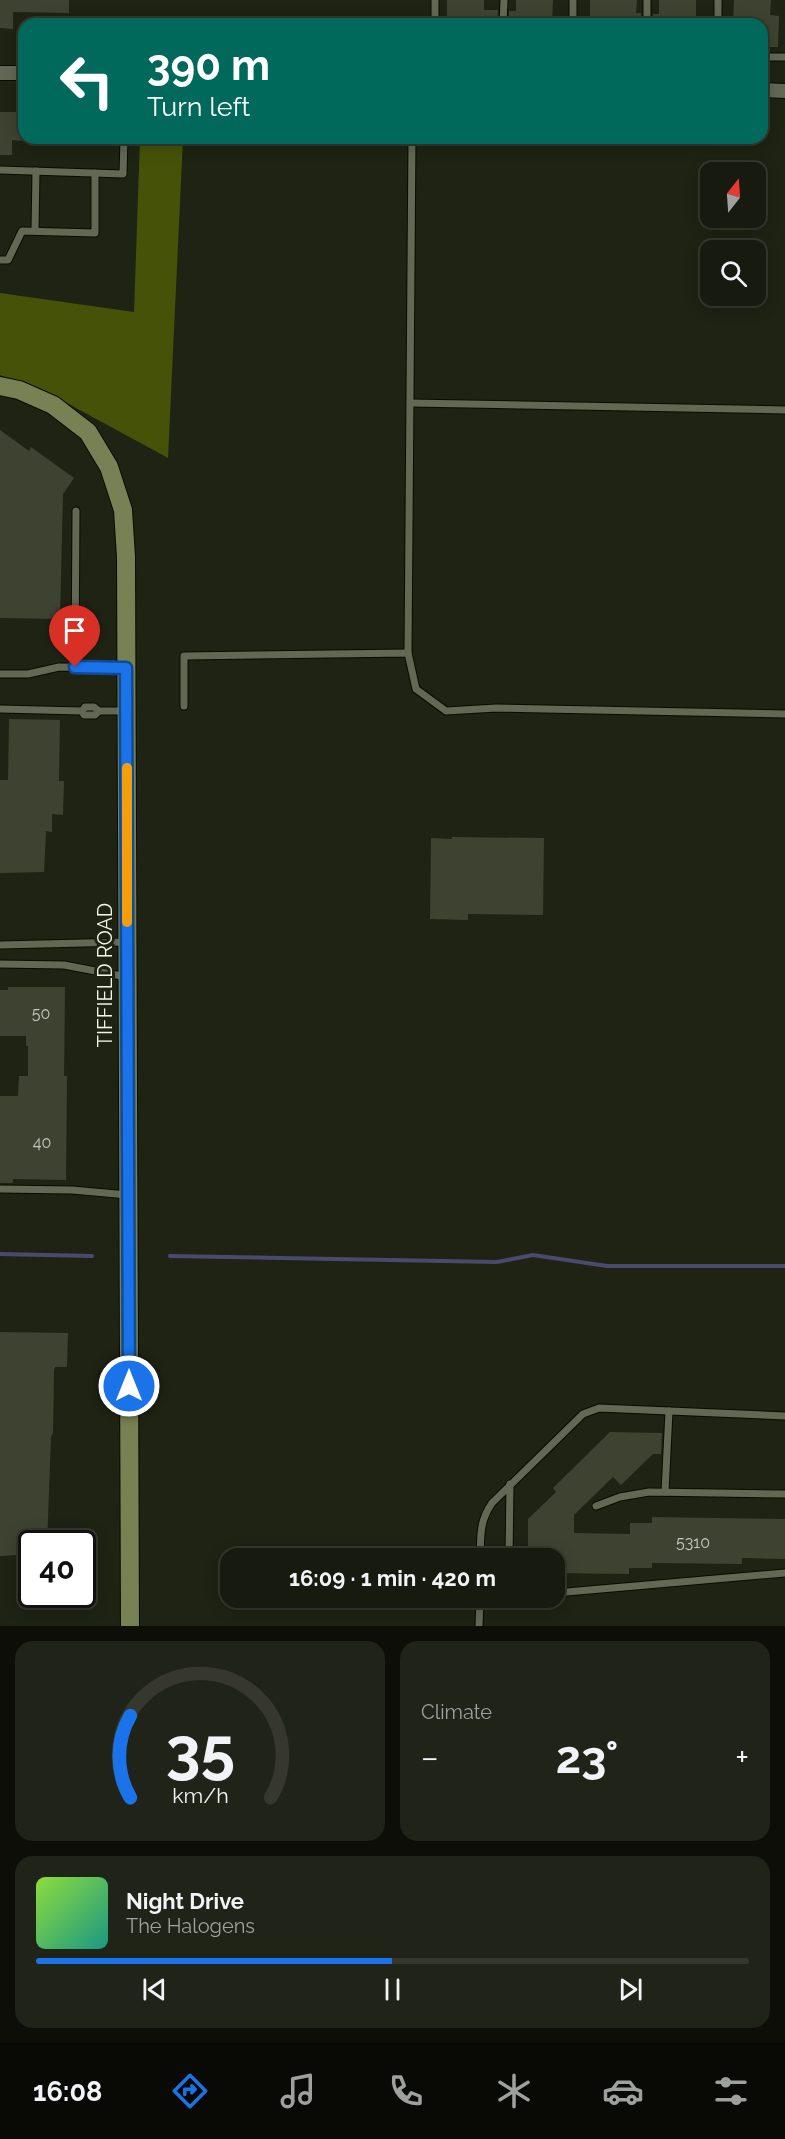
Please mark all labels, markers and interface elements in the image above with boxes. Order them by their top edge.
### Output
text: 390 m [147,41,270,90]
icon: left [48,42,126,120]
text: Turn left [147,91,250,122]
north arrow [700,162,766,228]
map controls [700,162,766,306]
button: search [700,240,766,306]
pin [49,605,100,667]
icon: arrive [58,614,91,647]
street label: TIFFIELD ROAD [93,903,117,1047]
house number: 50 [32,1004,50,1023]
house number: 40 [33,1133,51,1152]
position arrow [97,1354,161,1418]
speed limit sign: 40 [18,1530,96,1608]
house number: 5310 [676,1533,710,1552]
text: 16:09 · 1 min · 420 m [289,1565,496,1591]
text: Climate [421,1700,492,1724]
text: 35 [165,1713,235,1787]
text: 23° [556,1731,618,1784]
text: − [421,1738,439,1777]
text: + [735,1738,749,1777]
text: km/h [172,1783,228,1808]
text: Night Drive [126,1888,244,1914]
text: The Halogens [126,1914,255,1938]
icon: previous [138,1973,171,2006]
icon: pause [376,1973,409,2006]
icon: next [614,1973,647,2006]
icon: directions [169,2070,211,2112]
icon: music [277,2070,319,2112]
icon: phone [385,2070,427,2112]
icon: climate [493,2070,535,2112]
icon: car [602,2070,644,2112]
icon: filters [710,2070,752,2112]
text: 16:08 [33,2076,102,2107]

